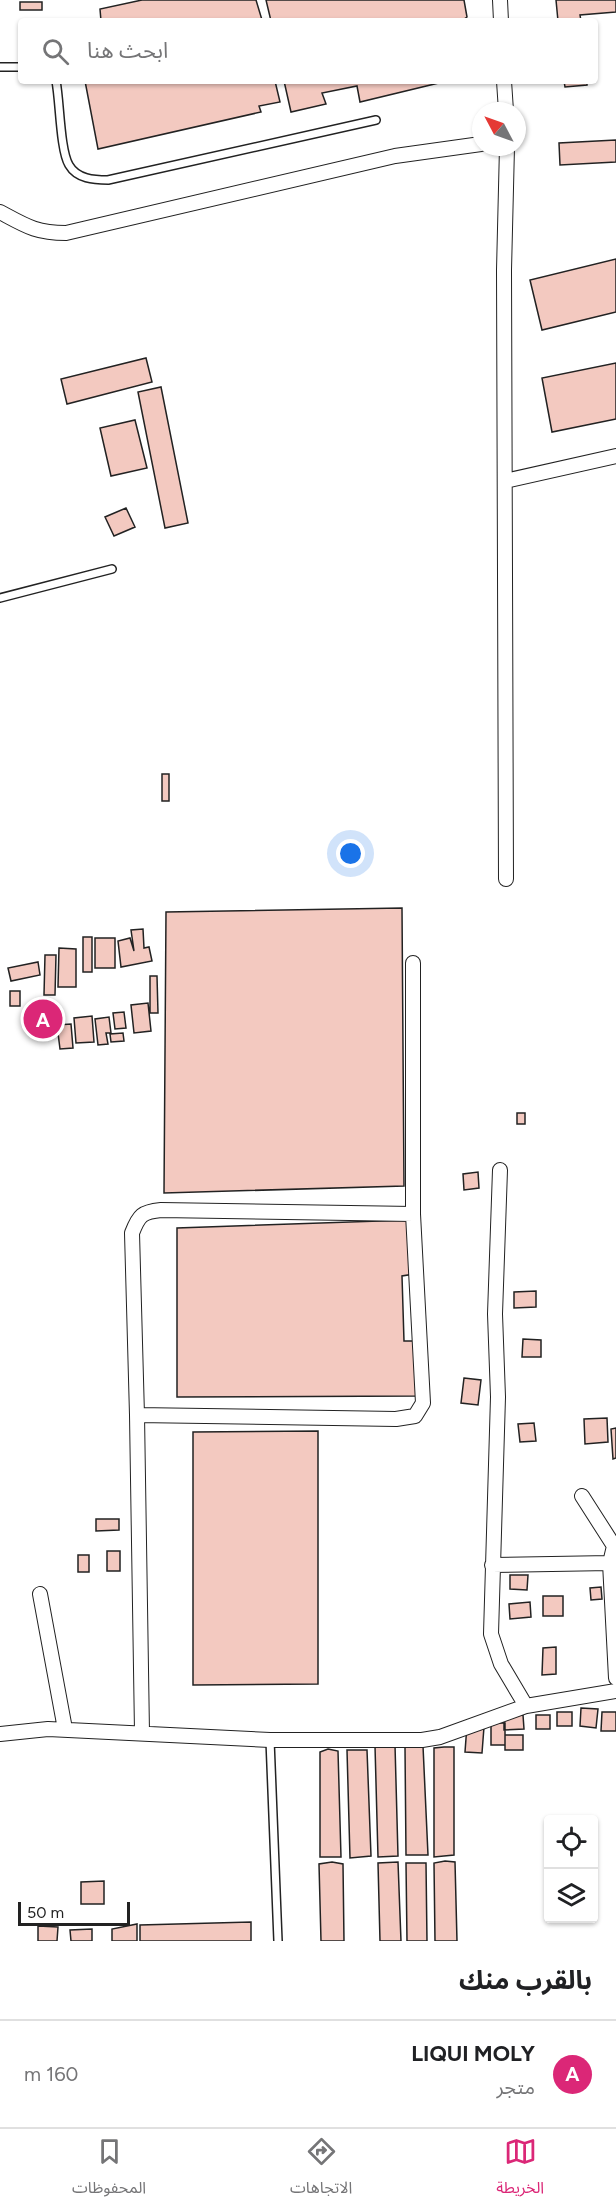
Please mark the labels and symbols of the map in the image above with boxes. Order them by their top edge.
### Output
north arrow [472,102,526,156]
your location [336,839,365,868]
pin: A [24,996,63,1042]
scale bar [18,1899,130,1926]

